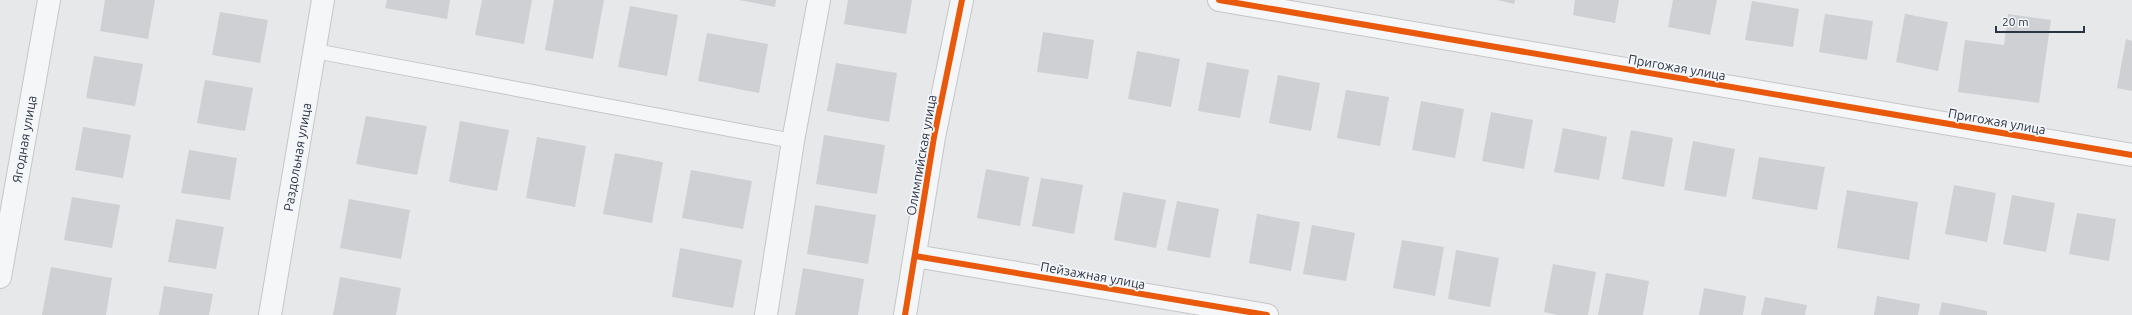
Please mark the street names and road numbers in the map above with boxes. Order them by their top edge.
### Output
street label: Пригожая улица [1627,52,1727,82]
street label: Олимпийская улица [903,93,939,217]
street label: Ягодная улица [9,94,39,184]
street label: Раздольная улица [281,102,313,212]
street label: Пригожая улица [1947,106,2047,136]
street label: Пейзажная улица [1039,259,1147,291]

